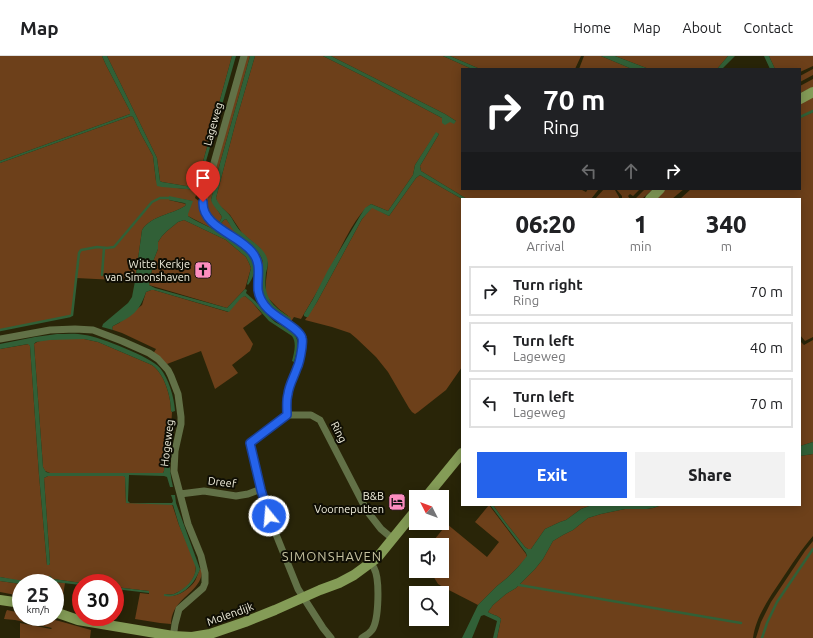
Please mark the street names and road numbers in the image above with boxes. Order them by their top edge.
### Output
street label: Lageweg [201,101,225,147]
street label: Hogeweg [158,419,176,467]
street label: Ring [329,419,349,445]
street label: Dreef [207,474,238,490]
street label: Molendijk [205,600,255,628]

